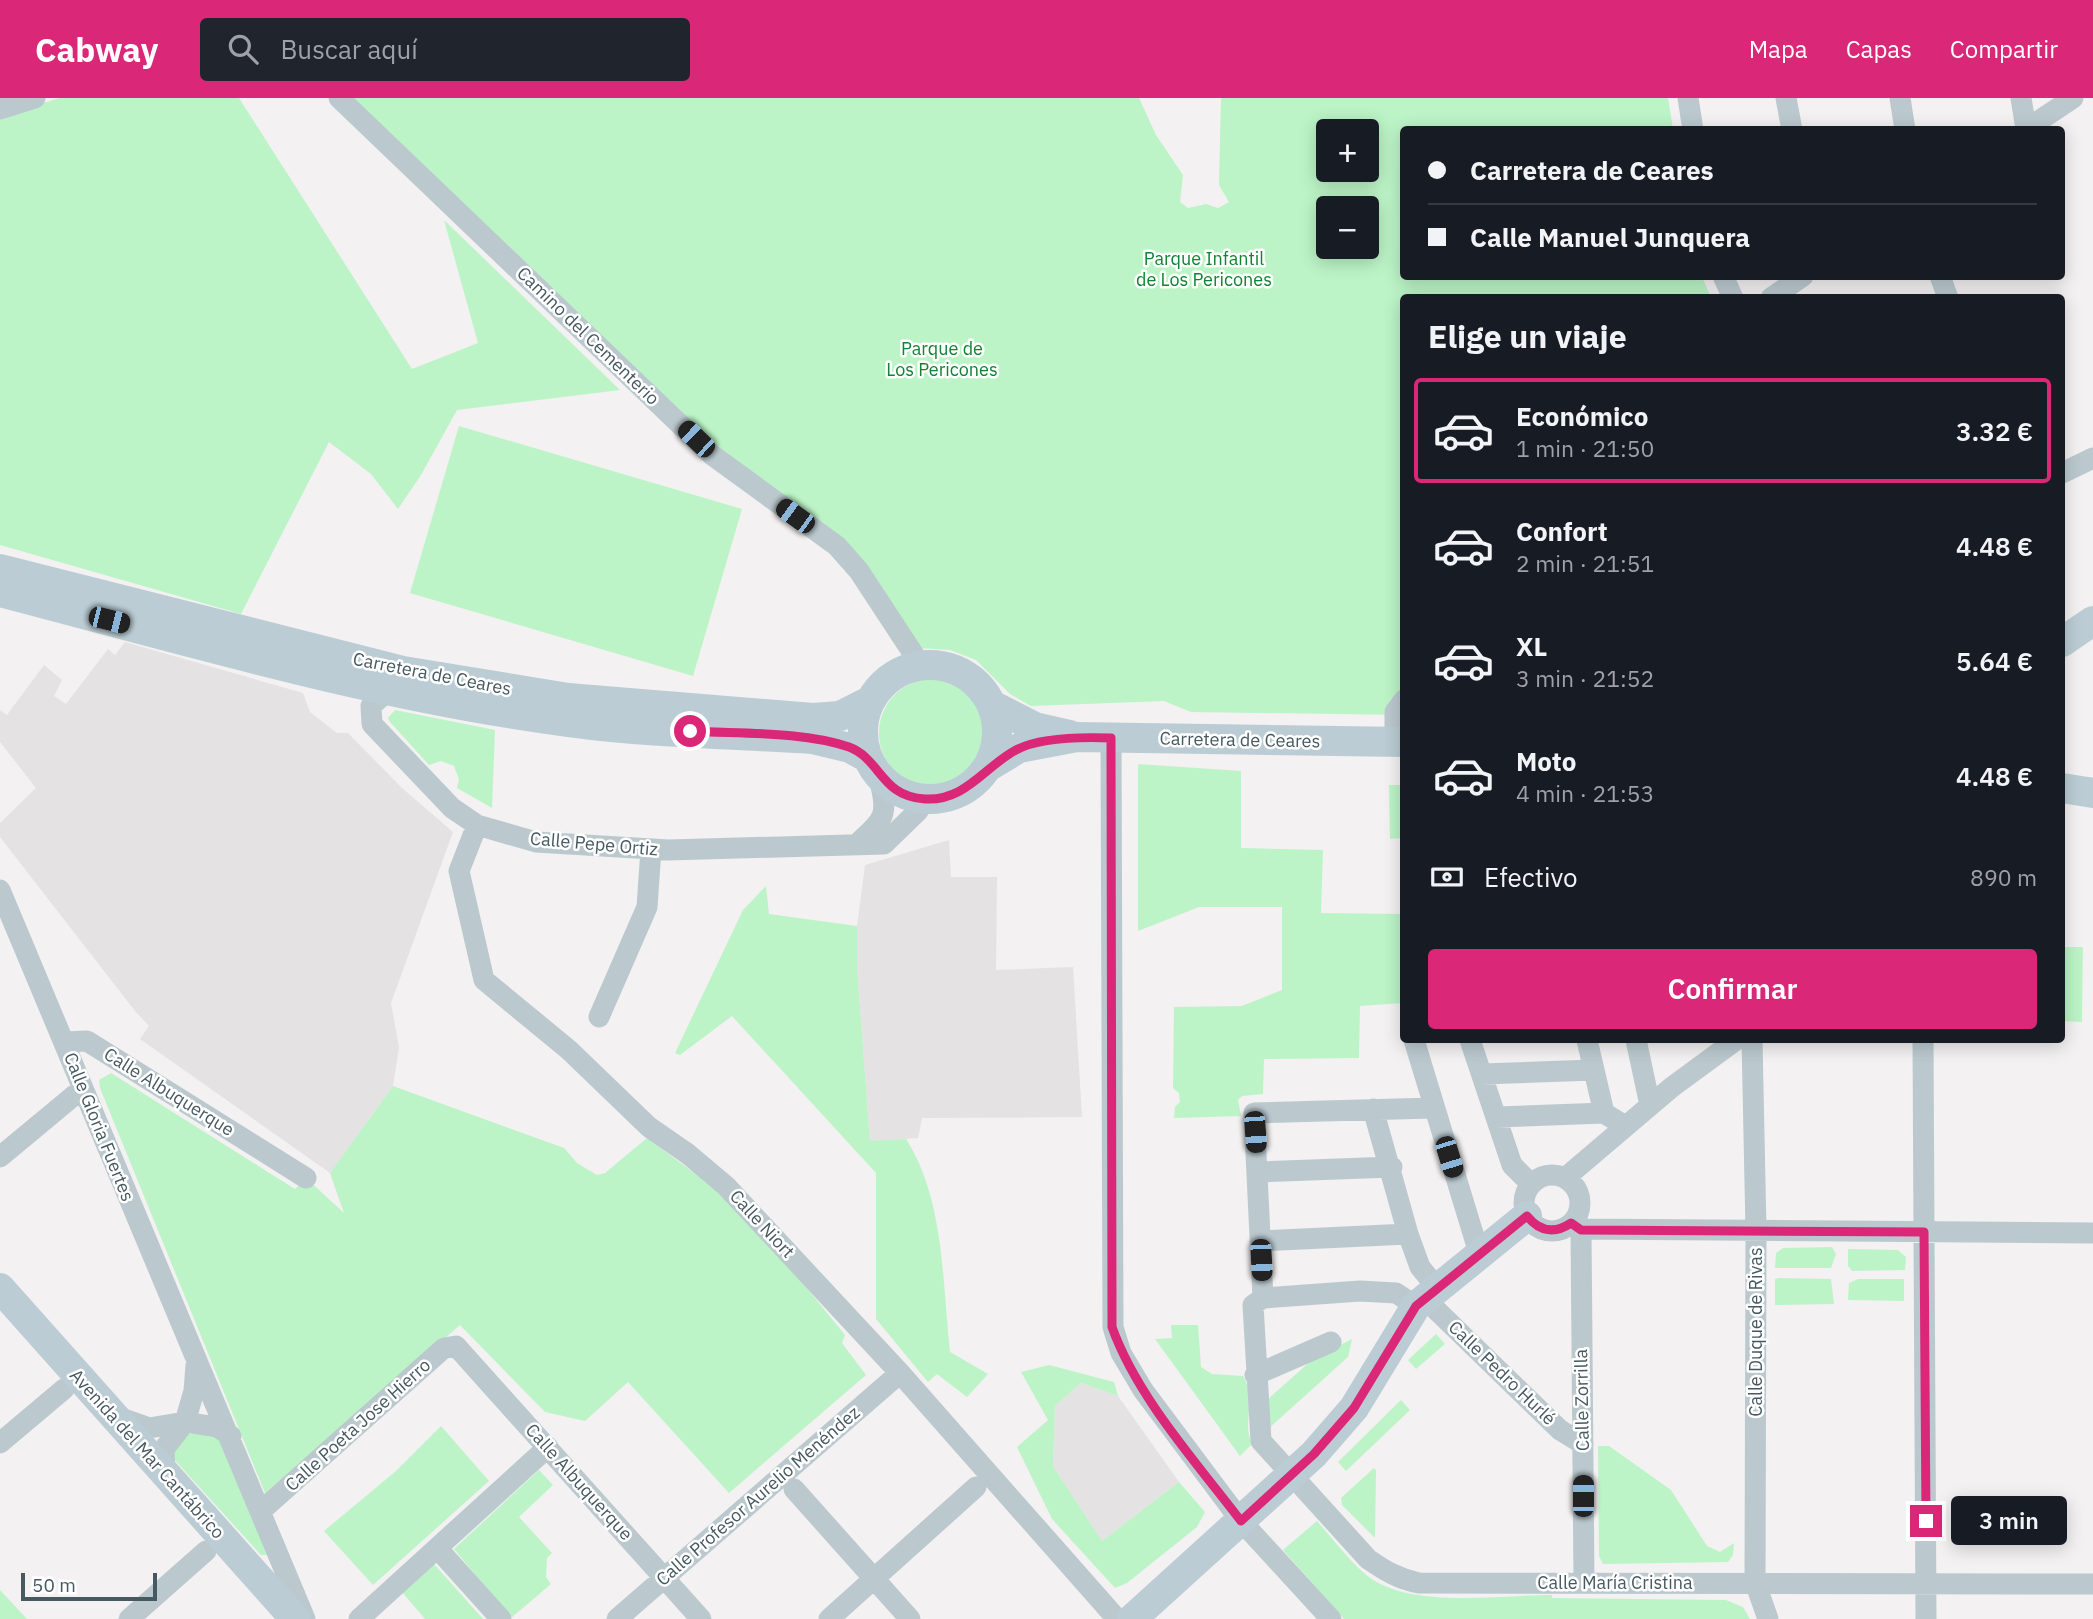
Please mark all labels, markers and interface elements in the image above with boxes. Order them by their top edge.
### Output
search box [200,18,690,81]
text: Cabway [35,28,158,71]
icon: search [224,30,262,68]
text: Buscar aquí [280,32,418,66]
text: Mapa [1749,33,1808,65]
text: Capas [1846,33,1912,65]
text: Compartir [1950,33,2058,65]
map controls [1316,119,1379,259]
button: + [1316,119,1379,182]
text: Carretera de Ceares [1470,153,1714,187]
button: − [1316,196,1379,259]
text: Calle Manuel Junquera [1470,220,1750,254]
park label: Parque Infantil de Los Pericones [1136,247,1272,291]
street label: Camino del Cementerio [512,262,664,410]
text: Elige un viaje [1428,315,1627,357]
park label: Parque de Los Pericones [886,337,998,381]
icon: car [1432,399,1495,462]
text: Económico [1516,399,1648,433]
text: 3.32 € [1956,414,2033,448]
car [674,417,719,461]
text: 1 min · 21:50 [1516,433,1654,463]
car [772,495,819,537]
icon: car [1432,514,1495,577]
text: Confort [1516,514,1608,548]
text: 4.48 € [1956,529,2033,563]
text: 2 min · 21:51 [1516,548,1654,578]
car [87,605,132,635]
icon: car [1432,629,1495,692]
text: XL [1516,629,1547,663]
text: 5.64 € [1956,644,2033,678]
street label: Carretera de Ceares [351,647,513,700]
text: 3 min · 21:52 [1516,663,1654,693]
route start [674,715,706,747]
street label: Carretera de Ceares [1159,727,1321,752]
icon: car [1432,744,1495,807]
text: Moto [1516,744,1576,778]
text: 4.48 € [1956,759,2033,793]
text: 4 min · 21:53 [1516,778,1654,808]
street label: Calle Pepe Ortiz [529,826,659,861]
icon: cash [1428,858,1466,896]
text: Efectivo [1484,860,1578,894]
text: 890 m [1970,862,2037,892]
button: Confirmar [1428,949,2037,1029]
street label: Calle Albuquerque [100,1042,239,1141]
street label: Calle Gloria Fuertes [59,1049,140,1205]
car [1244,1110,1267,1154]
car [1433,1134,1466,1180]
street label: Calle Niort [725,1185,800,1263]
car [1250,1238,1273,1282]
street label: Calle Duque de Rivas [1744,1247,1767,1417]
street label: Calle Pedro Hurlé [1444,1316,1561,1430]
street label: Calle Zorrilla [1569,1348,1594,1451]
street label: Calle Poeta Jose Hierro [280,1353,435,1496]
street label: Avenida del Mar Cantábrico [65,1364,230,1543]
street label: Calle Profesor Aurelio Menéndez [651,1401,864,1590]
street label: Calle Albuquerque [521,1418,638,1545]
car [1573,1475,1594,1517]
callout: 3 min [1951,1496,2066,1546]
route end [1910,1505,1942,1537]
text: 3 min [1979,1505,2039,1535]
scale bar [21,1570,158,1602]
street label: Calle María Cristina [1537,1571,1693,1594]
text: 50 m [32,1573,76,1597]

